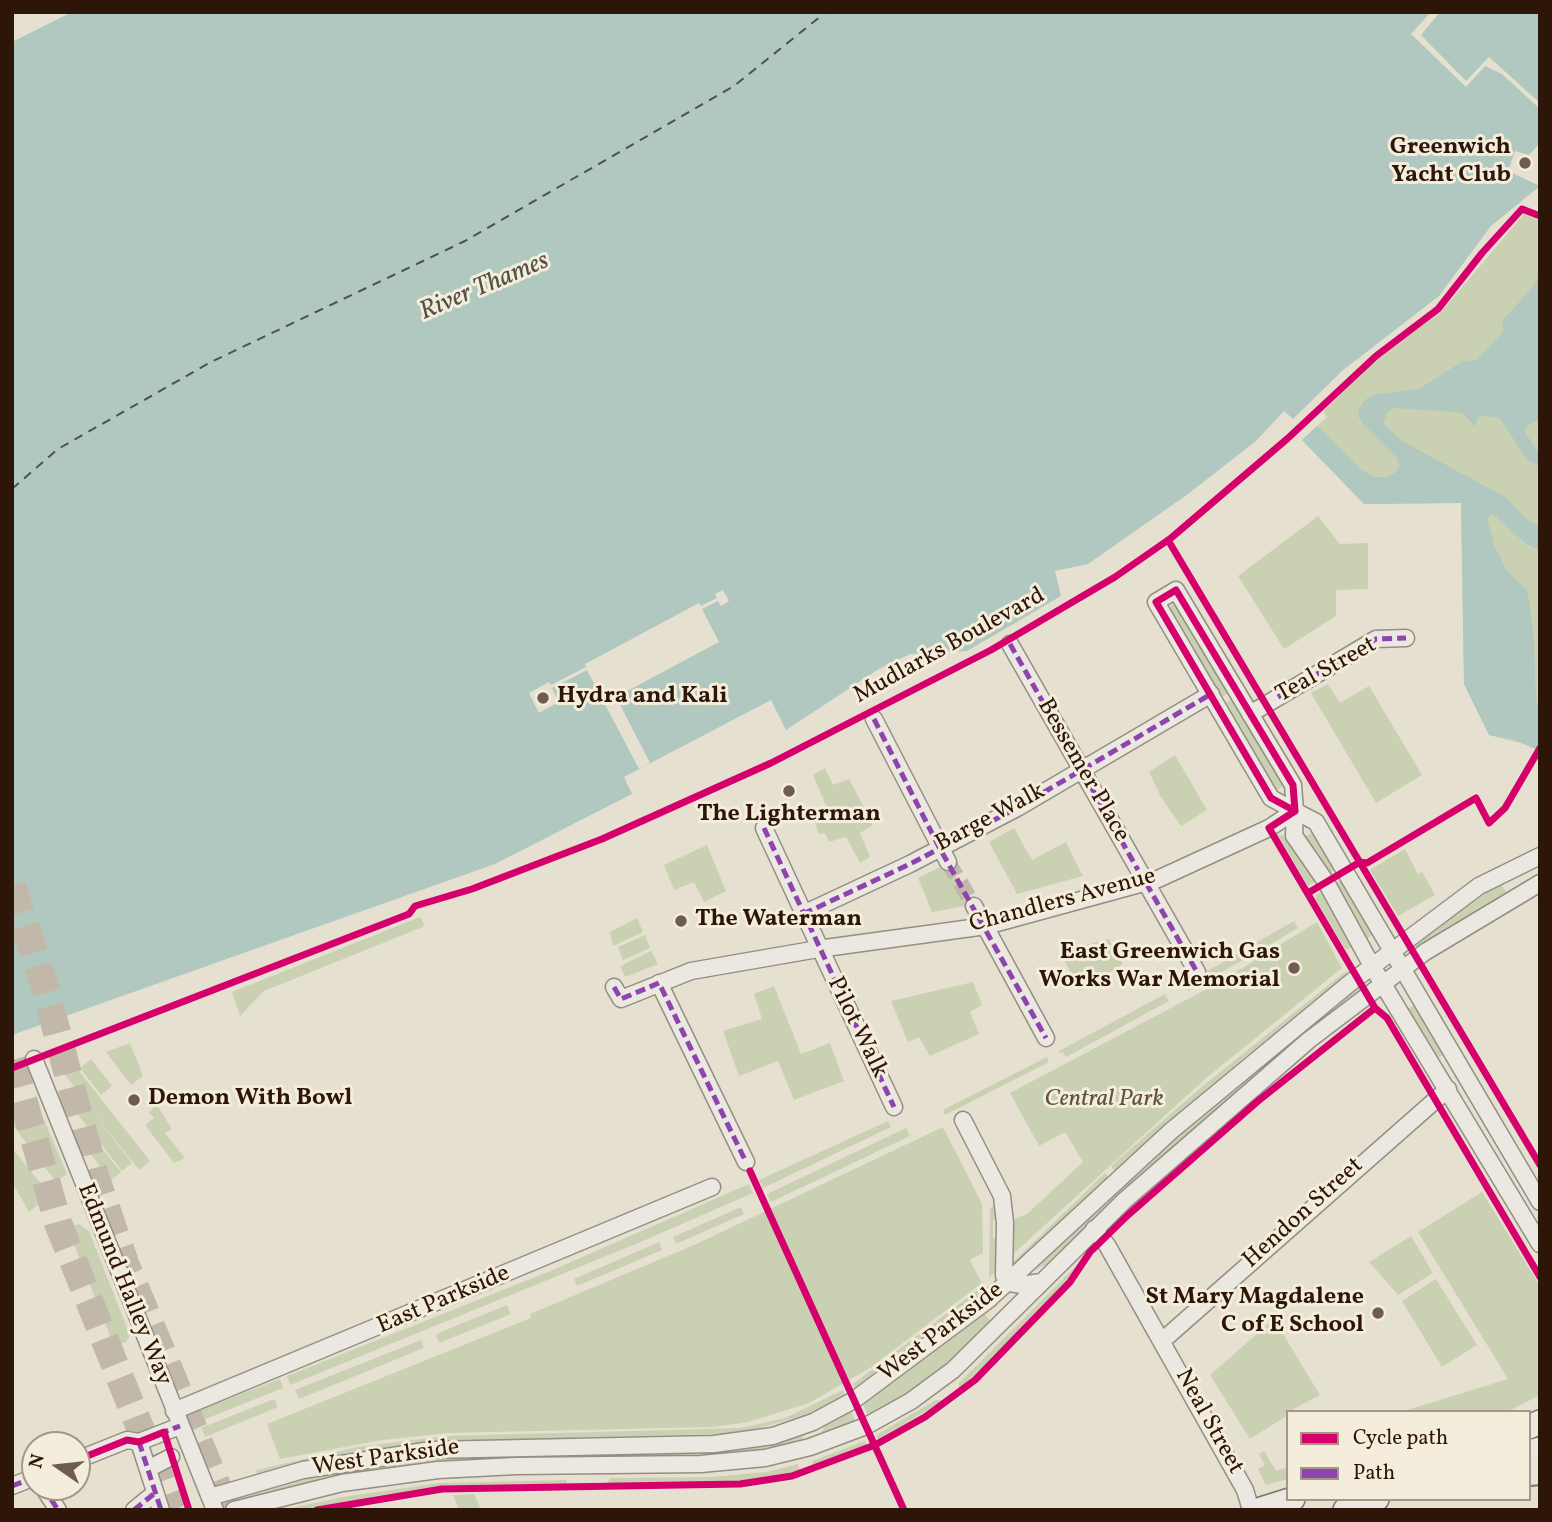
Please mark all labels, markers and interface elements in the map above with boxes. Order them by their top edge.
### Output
place label: Greenwich Yacht Club [1390,135,1511,191]
marker: Greenwich Yacht Club [1517,155,1533,171]
water label: River Thames [416,247,554,329]
street label: Mudlarks Boulevard [849,583,1051,711]
street label: Teal Street [1272,632,1382,710]
place label: Hydra and Kali [557,684,728,712]
marker: Hydra and Kali [535,690,551,706]
street label: Bessemer Place [1029,694,1135,848]
street label: Barge Walk [931,778,1051,860]
marker: The Lighterman [781,783,797,799]
place label: The Lighterman [697,802,881,830]
street label: Chandlers Avenue [967,863,1159,941]
place label: The Waterman [695,907,862,935]
marker: The Waterman [673,913,689,929]
place label: East Greenwich Gas Works War Memorial [1039,940,1280,996]
marker: East Greenwich Gas Works War Memorial [1286,960,1302,976]
street label: Pilot Walk [819,973,893,1083]
place label: Demon With Bowl [148,1086,353,1114]
park label: Central Park [1044,1087,1164,1115]
marker: Demon With Bowl [126,1092,142,1108]
street label: Hendon Street [1238,1152,1370,1276]
street label: Edmund Halley Way [69,1180,177,1390]
street label: East Parkside [373,1260,515,1342]
street label: West Parkside [874,1277,1010,1389]
place label: St Mary Magdalene C of E School [1146,1285,1364,1341]
marker: St Mary Magdalene C of E School [1370,1305,1386,1321]
street label: Neal Street [1167,1364,1249,1480]
legend [1286,1410,1531,1501]
text: Cycle path [1353,1424,1448,1453]
north arrow [21,1431,91,1501]
street label: West Parkside [310,1434,462,1484]
text: N [23,1452,52,1471]
text: Path [1353,1459,1395,1488]

